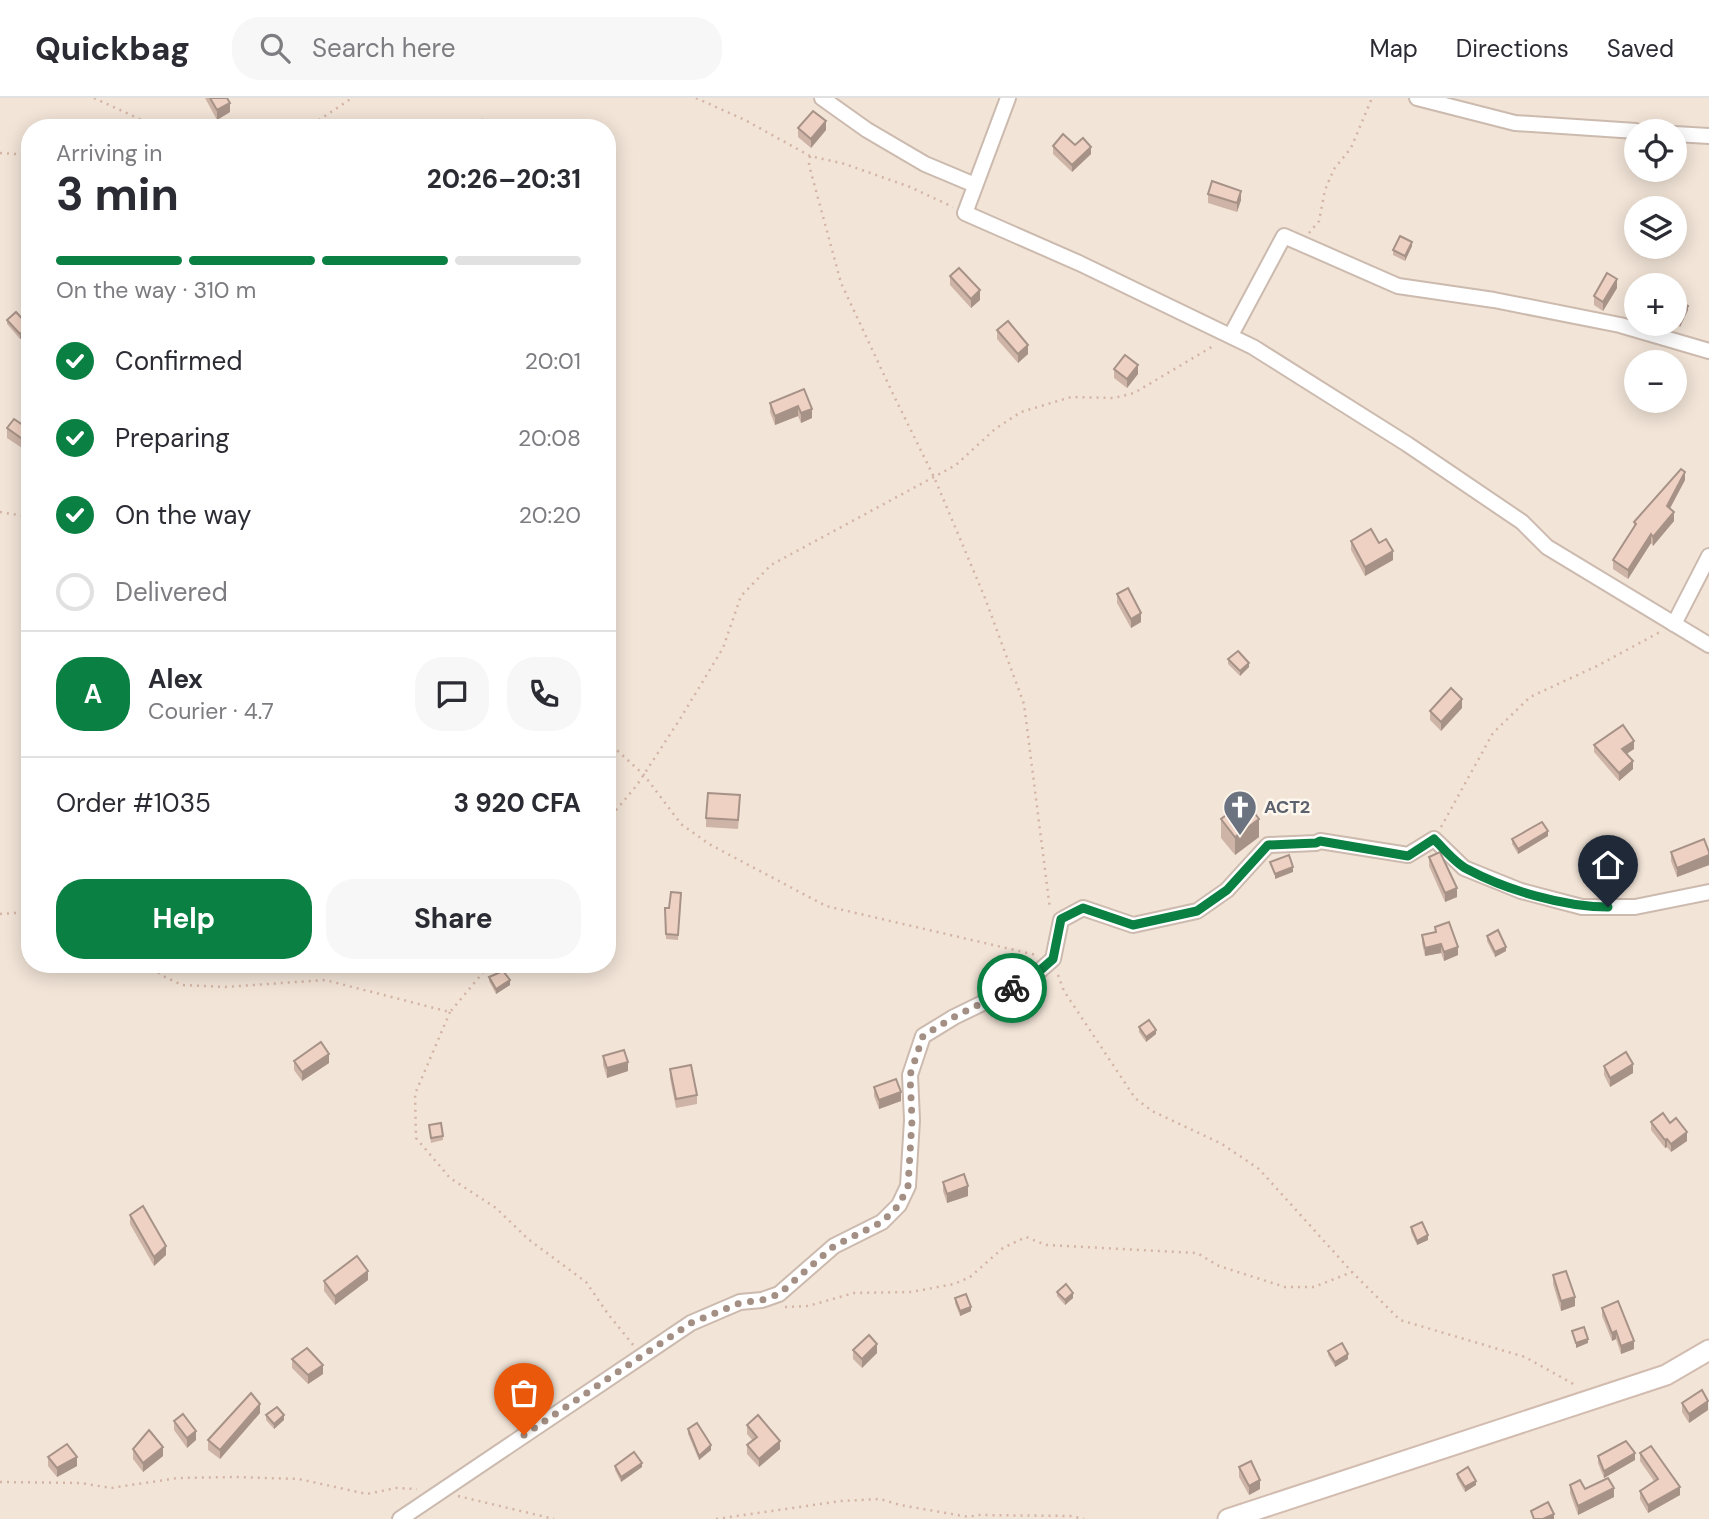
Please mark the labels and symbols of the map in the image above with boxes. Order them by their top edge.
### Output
church icon: ACT2 [1221,788,1259,837]
place label: ACT2 [1264,795,1310,819]
pin [1578,835,1638,907]
courier [977,953,1047,1023]
pin [494,1363,554,1435]

